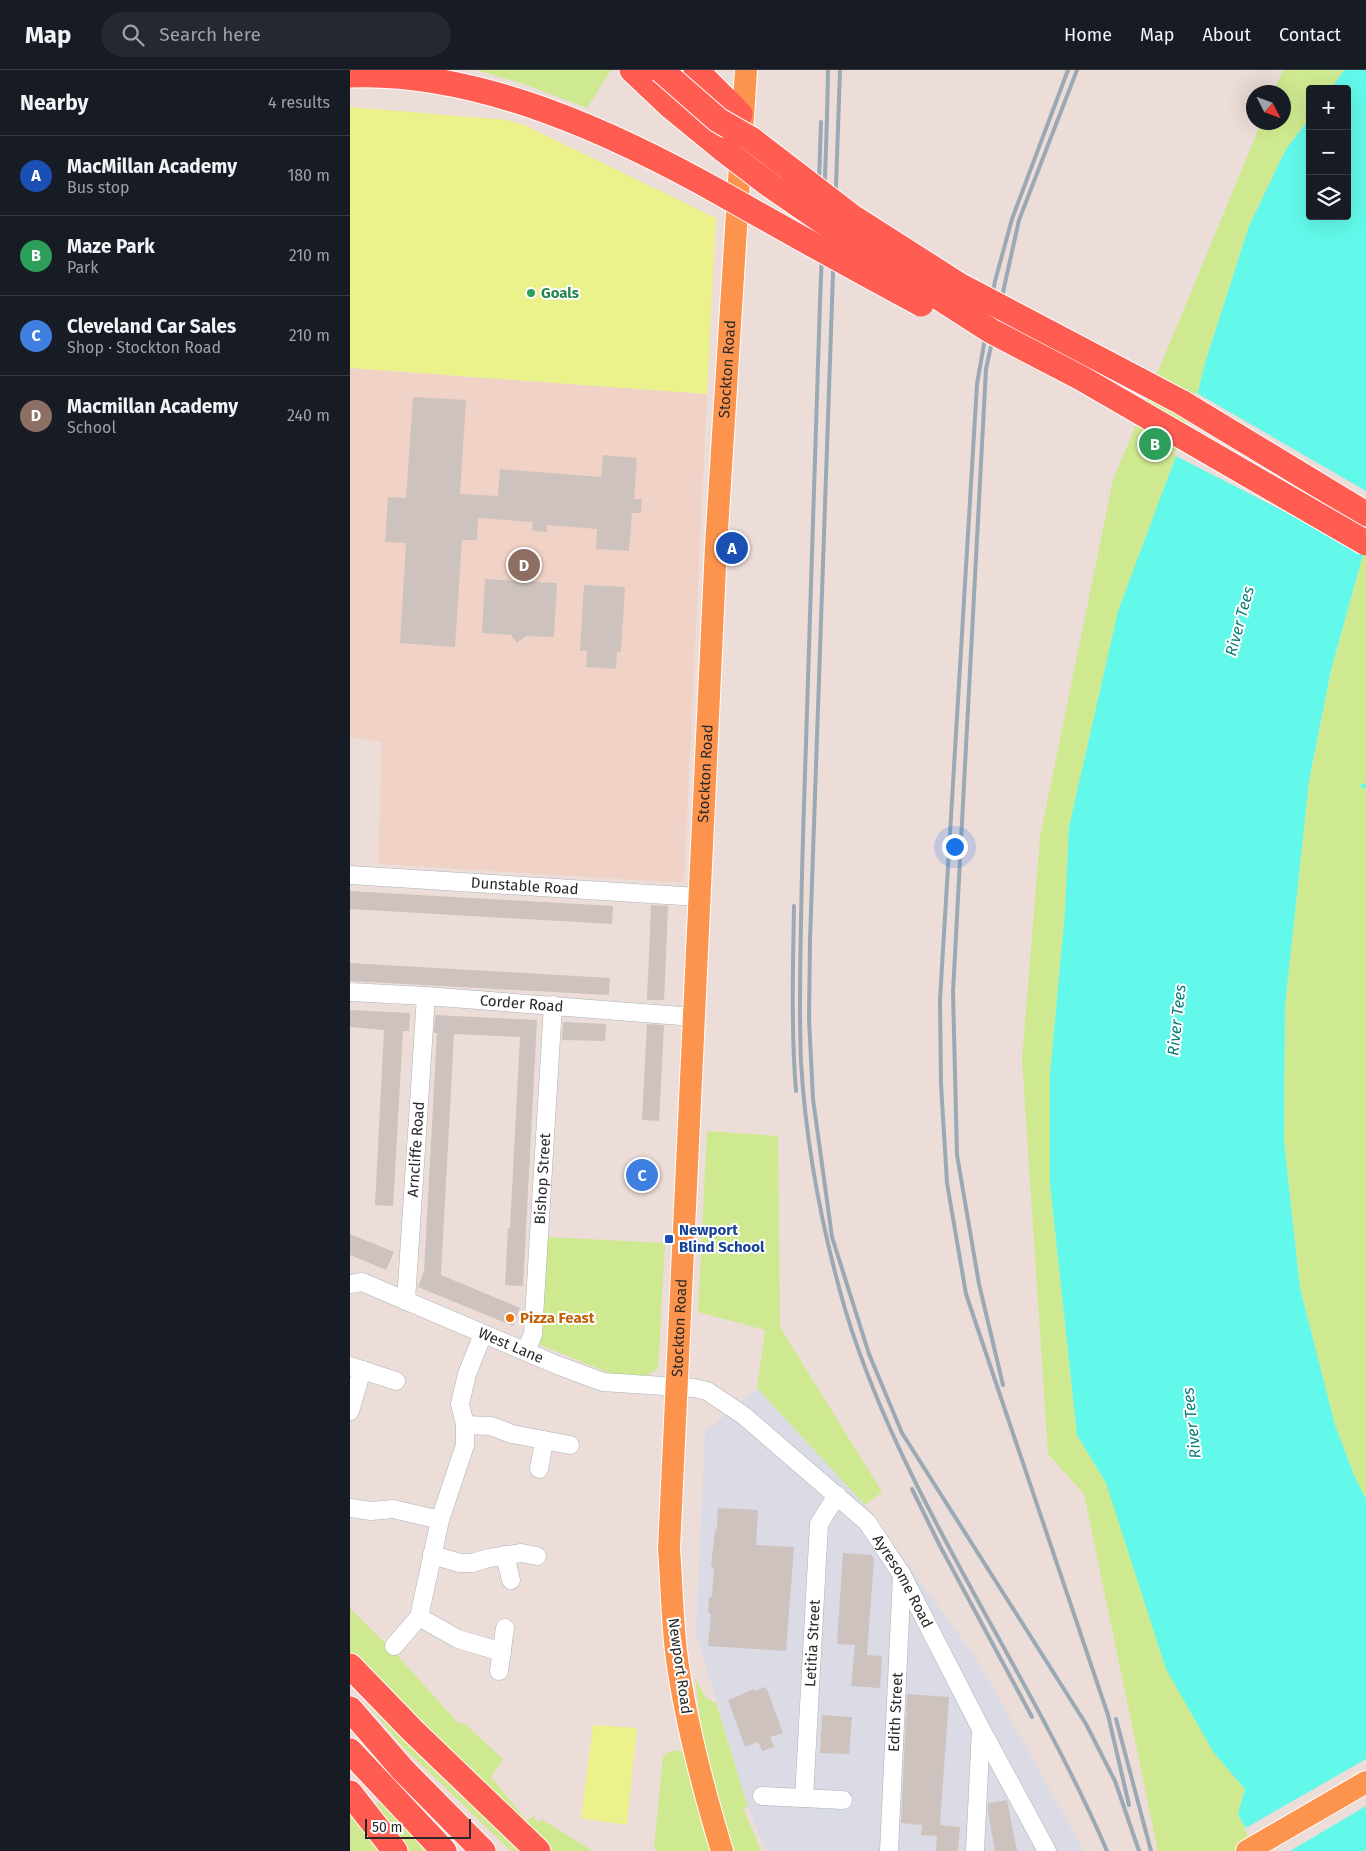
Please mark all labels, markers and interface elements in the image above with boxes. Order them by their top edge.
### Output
search box [101,12,451,57]
text: Map [25,21,71,49]
icon: search [119,21,147,49]
text: Search here [159,23,261,46]
text: Home [1064,24,1112,46]
text: Map [1140,24,1174,46]
text: About [1202,24,1251,46]
text: Contact [1279,24,1341,46]
north arrow [1246,85,1291,130]
map controls [1306,85,1351,220]
button: + [1306,85,1351,130]
text: Nearby [20,90,88,116]
text: 4 results [268,93,330,112]
button: − [1306,130,1351,175]
text: MacMillan Academy [67,155,237,178]
text: A [31,166,41,185]
text: 180 m [287,166,330,185]
button: layers [1306,175,1351,220]
text: Bus stop [67,178,130,197]
text: Maze Park [67,235,155,258]
text: B [31,246,41,265]
text: 210 m [289,246,330,265]
text: Park [67,258,99,277]
place label: Goals [541,284,579,302]
marker: Goals [525,287,537,299]
text: Cleveland Car Sales [67,315,236,338]
street label: Stockton Road [715,319,739,419]
text: C [31,326,41,345]
text: 210 m [289,326,330,345]
text: Shop · Stockton Road [67,338,221,357]
text: Macmillan Academy [67,395,238,418]
text: D [31,406,41,425]
text: 240 m [287,406,330,425]
text: School [67,418,116,437]
pin: B [1139,425,1171,463]
pin: A [716,529,748,567]
pin: D [508,546,540,584]
water label: River Tees [1221,584,1258,658]
street label: Stockton Road [694,724,717,823]
your location [942,834,968,860]
street label: Dunstable Road [470,874,579,898]
water label: River Tees [1163,984,1190,1057]
street label: Corder Road [479,991,564,1016]
street label: Arncliffe Road [404,1101,428,1198]
street label: Bishop Street [531,1132,554,1225]
pin: C [626,1156,658,1194]
place label: Newport Blind School [679,1221,765,1256]
marker: Newport Blind School [663,1233,675,1245]
street label: Stockton Road [668,1278,691,1378]
place label: Pizza Feast [520,1309,595,1327]
marker: Pizza Feast [504,1312,516,1324]
street label: West Lane [475,1324,546,1367]
water label: River Tees [1178,1386,1205,1459]
street label: Ayresome Road [869,1531,937,1631]
street label: Letitia Street [801,1598,824,1687]
street label: Newport Road [664,1617,696,1715]
street label: Edith Street [885,1671,906,1752]
scale bar [365,1816,471,1839]
text: 50 m [372,1819,403,1836]

